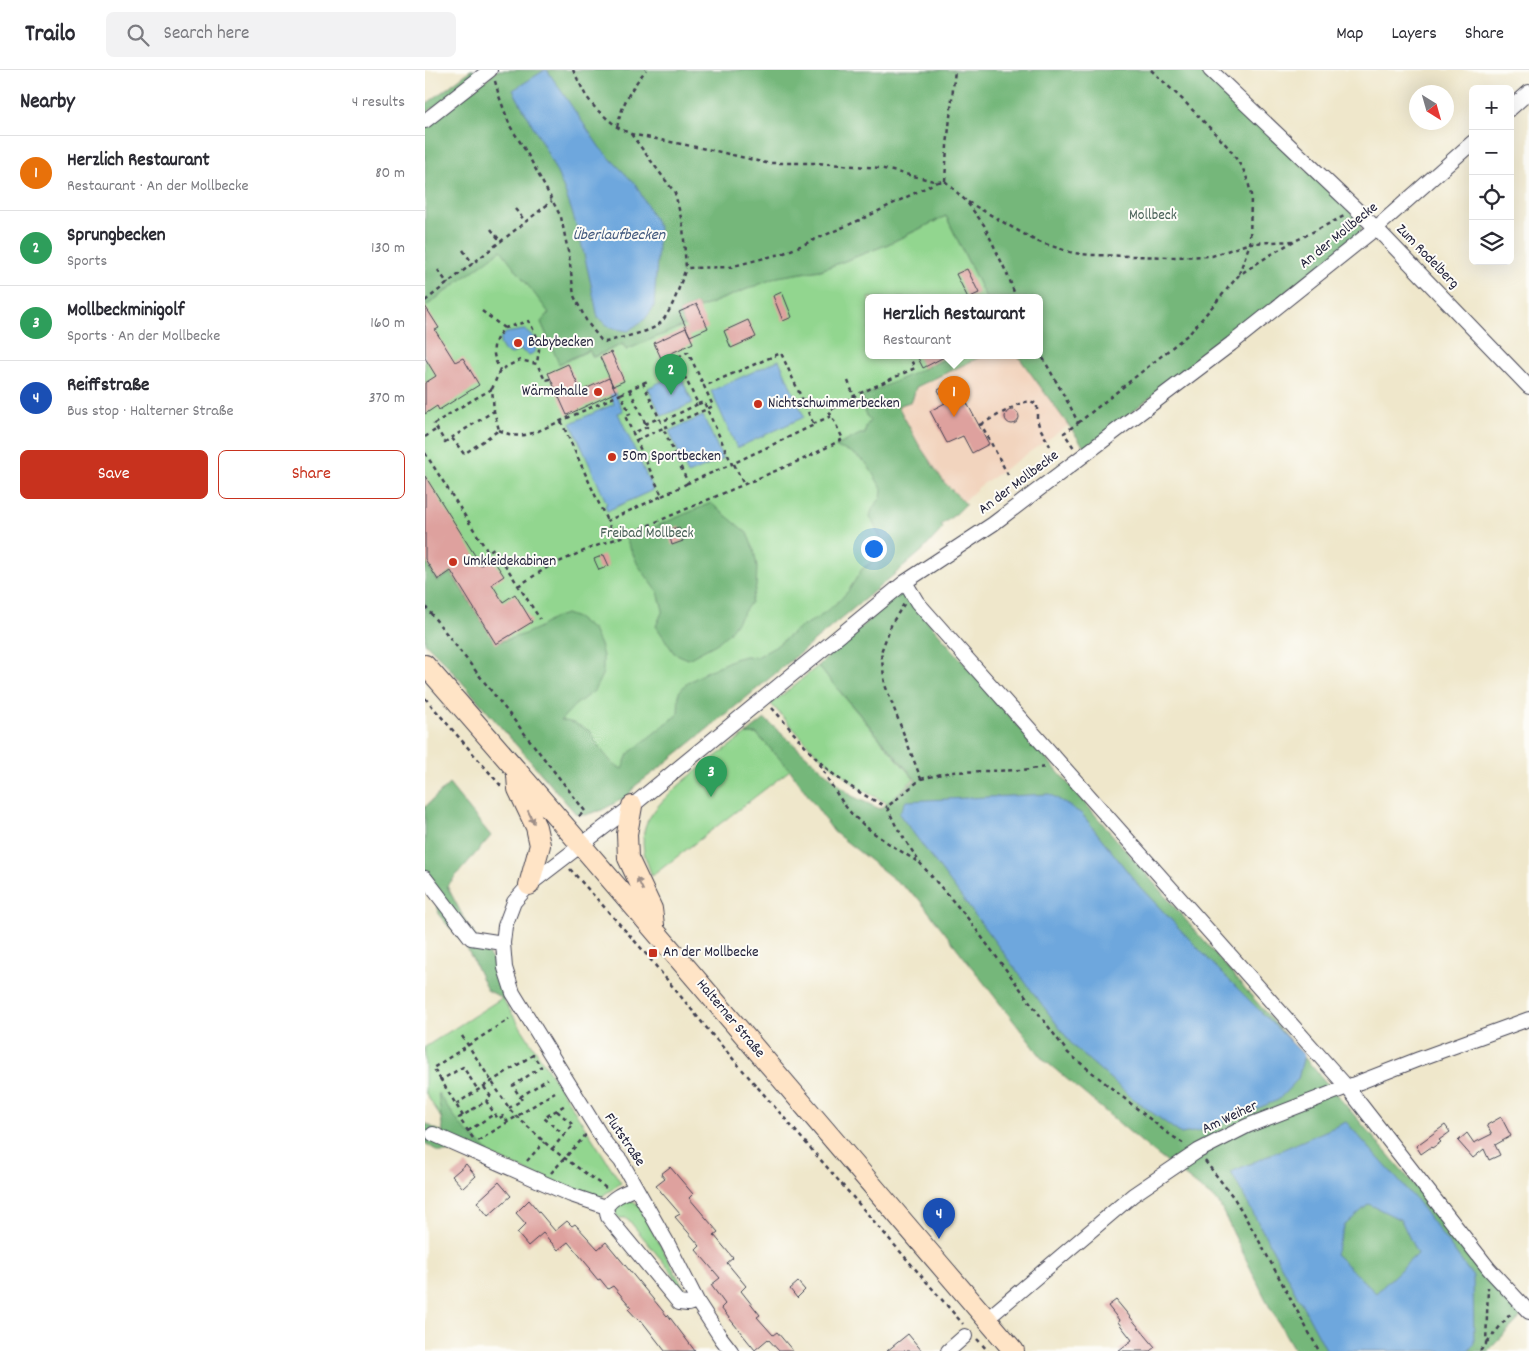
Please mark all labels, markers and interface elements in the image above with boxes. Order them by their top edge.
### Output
search box [106,12,456,57]
text: Trailo [25,18,76,52]
icon: search [124,21,152,49]
text: Search here [164,21,249,48]
text: Map [1336,22,1363,47]
text: Layers [1391,22,1437,47]
text: Share [1465,22,1504,47]
north arrow [1409,85,1454,130]
map controls [1469,85,1514,265]
button: + [1469,85,1514,130]
text: Nearby [20,88,75,118]
text: 4 results [352,91,405,114]
button: − [1469,130,1514,175]
text: Herzlich Restaurant [67,148,210,175]
text: 1 [34,162,38,185]
text: 80 m [375,162,405,185]
text: Restaurant · An der Mollbecke [67,175,249,198]
button: locate [1469,175,1514,220]
street label: An der Mollbecke [1295,197,1383,275]
park label: Mollbeck [1129,205,1177,227]
street label: Zum Rodelberg [1390,219,1464,295]
button: layers [1469,220,1514,265]
text: Sprungbecken [67,223,166,250]
water label: Überlaufbecken [573,224,666,247]
text: 2 [33,237,40,260]
text: 130 m [371,237,405,260]
text: Sports [67,250,107,273]
popup [865,294,1043,359]
text: Mollbeckminigolf [67,298,184,325]
text: Herzlich Restaurant [883,302,1025,329]
text: 3 [32,312,40,335]
text: 160 m [370,312,405,335]
text: Sports · An der Mollbecke [67,325,220,348]
text: Restaurant [883,329,951,352]
place label: Babybecken [528,332,594,354]
marker: Babybecken [512,337,524,349]
pin: 2 [655,354,687,395]
text: Reiffstraße [67,373,149,400]
pin: 1 [938,376,970,417]
place label: Wärmehalle [522,381,588,403]
marker: Wärmehalle [592,386,604,398]
text: 4 [33,387,39,410]
text: 370 m [368,387,405,410]
place label: Nichtschwimmerbecken [768,393,900,415]
marker: Nichtschwimmerbecken [752,398,764,410]
text: Bus stop · Halterner Straße [67,400,233,423]
street label: An der Mollbecke [974,445,1064,521]
place label: 50m Sportbecken [622,446,721,468]
button: Save [20,450,208,499]
button: Share [218,450,405,499]
marker: 50m Sportbecken [606,451,618,463]
park label: Freibad Mollbeck [600,523,694,545]
your location [861,536,887,562]
place label: Umkleidekabinen [463,551,556,573]
marker: Umkleidekabinen [447,556,459,568]
pin: 3 [695,756,727,797]
one-way arrow [528,810,536,824]
one-way arrow [635,877,643,891]
place label: An der Mollbecke [663,942,759,964]
marker: An der Mollbecke [647,947,659,959]
street label: Halterner Straße [690,975,770,1064]
street label: Am Weiher [1199,1095,1262,1140]
street label: Flutstraße [598,1109,650,1172]
pin: 4 [923,1198,955,1239]

